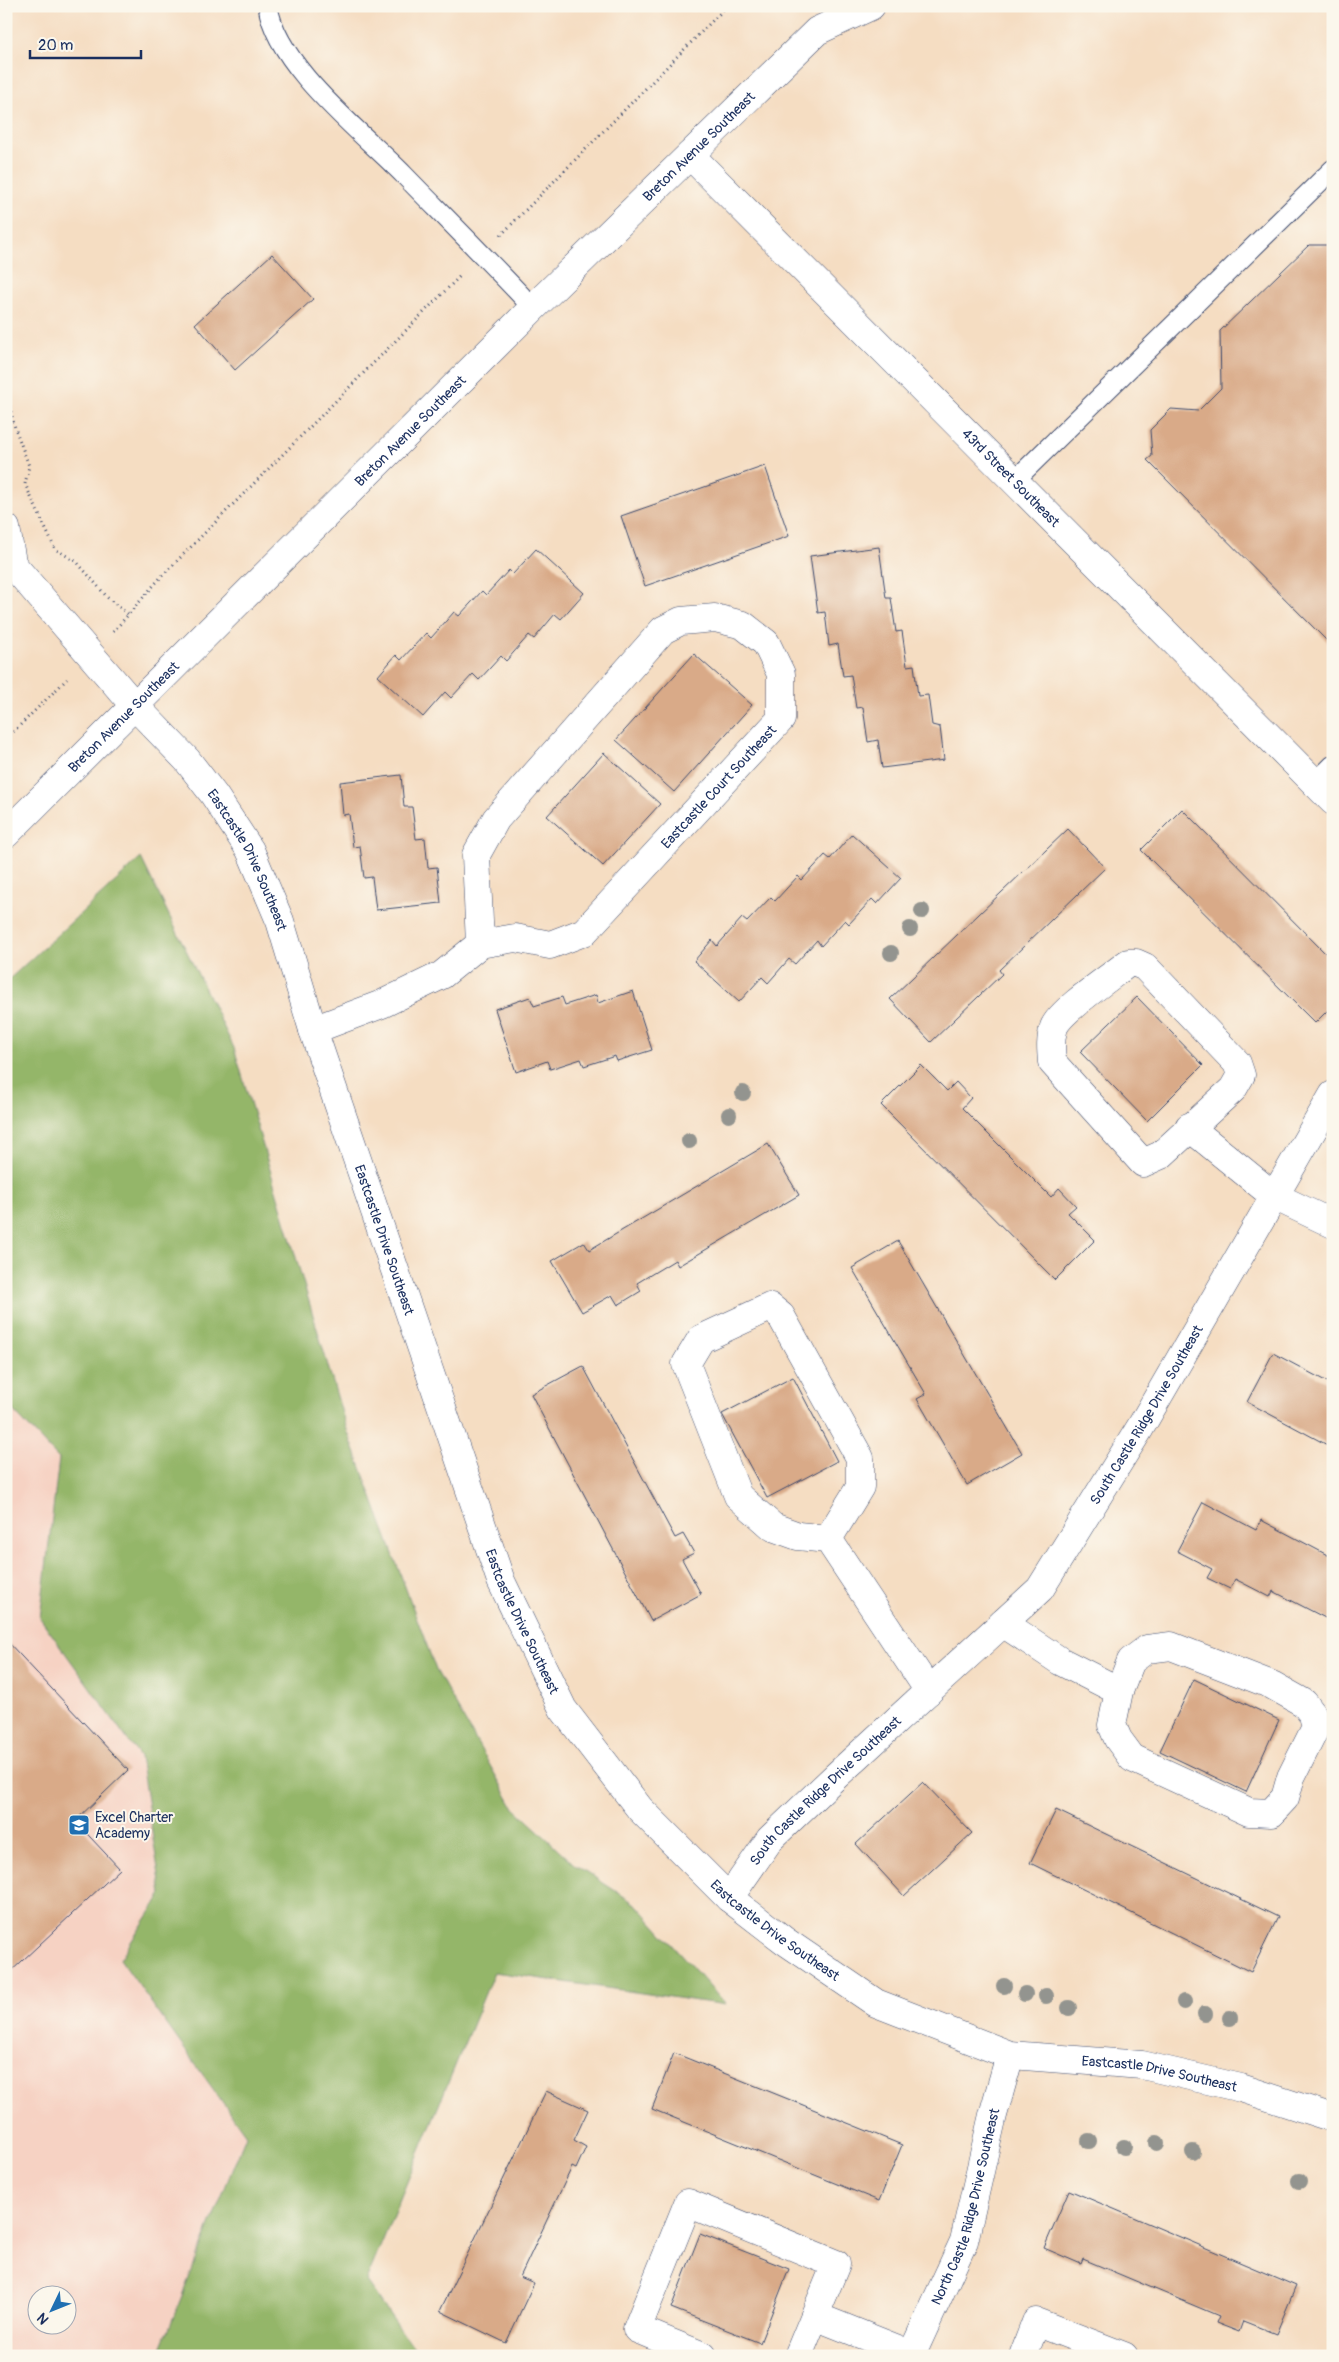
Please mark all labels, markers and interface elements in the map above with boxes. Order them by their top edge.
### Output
scale bar [30,28,141,60]
text: 20 m [38,36,73,55]
street label: Breton Avenue Southeast [639,88,759,205]
street label: Breton Avenue Southeast [351,371,469,490]
street label: 43rd Street Southeast [958,425,1064,530]
street label: Breton Avenue Southeast [64,657,183,776]
street label: Eastcastle Court Southeast [657,721,780,852]
street label: Eastcastle Drive Southeast [204,785,291,933]
street label: Eastcastle Drive Southeast [351,1162,418,1318]
street label: South Castle Ridge Drive Southeast [1086,1322,1207,1508]
street label: Eastcastle Drive Southeast [482,1547,563,1697]
street label: South Castle Ridge Drive Southeast [746,1712,905,1868]
place label: Excel Charter Academy [95,1809,173,1842]
school or university icon: Excel Charter Academy [67,1813,91,1837]
street label: Eastcastle Drive Southeast [707,1876,843,1985]
street label: Eastcastle Drive Southeast [1081,2052,1239,2095]
street label: North Castle Ridge Drive Southeast [927,2106,1003,2307]
north arrow [28,2284,78,2334]
text: N [33,2309,52,2328]

